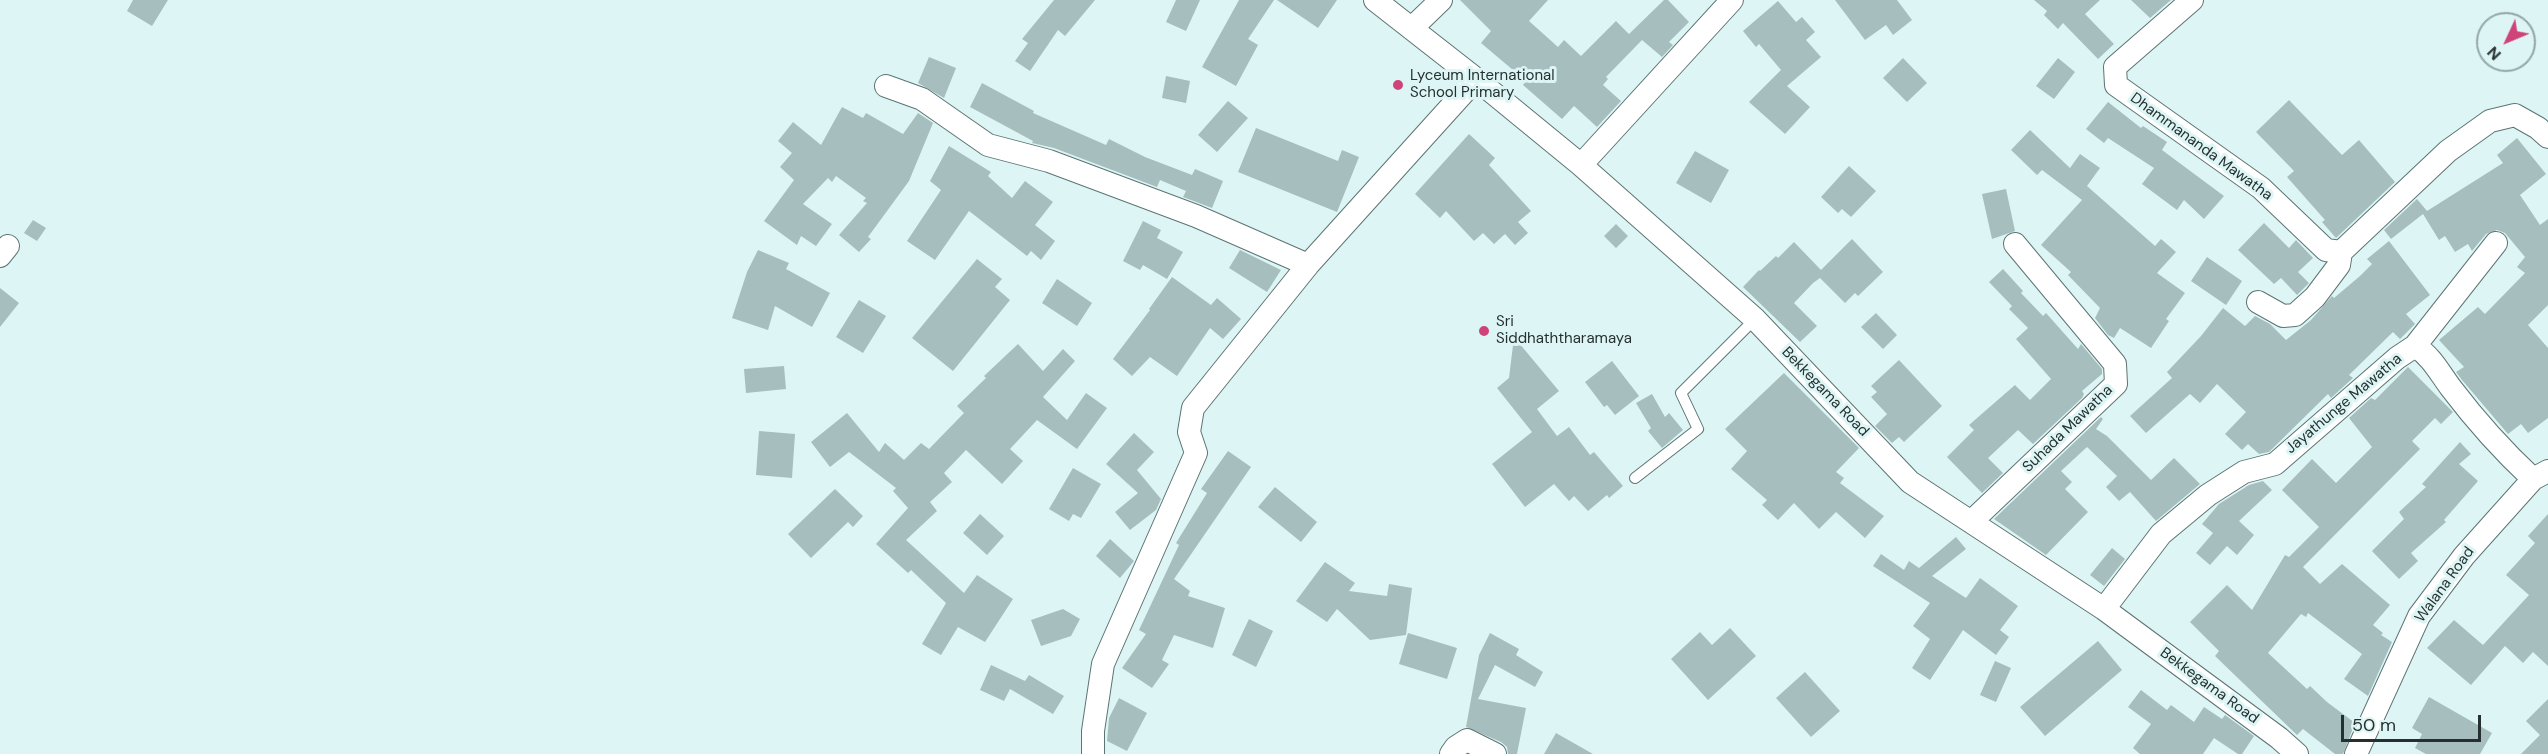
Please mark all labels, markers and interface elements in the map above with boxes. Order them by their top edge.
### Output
north arrow [2476,12,2536,72]
text: N [2483,42,2506,65]
place label: Lyceum International School Primary [1410,67,1555,102]
marker: Lyceum International School Primary [1391,78,1405,92]
street label: Dhammananda Mawatha [2126,89,2276,205]
place label: Sri Siddhaththaramaya [1496,313,1632,348]
marker: Sri Siddhaththaramaya [1477,324,1491,338]
street label: Bekkegama Road [1778,343,1872,441]
street label: Jayathunge Mawatha [2282,350,2406,458]
street label: Suhada Mawatha [2019,382,2117,476]
street label: Walana Road [2412,544,2478,626]
street label: Bekkegama Road [2156,644,2262,728]
scale bar [2344,703,2484,741]
text: 50 m [2352,713,2396,737]

